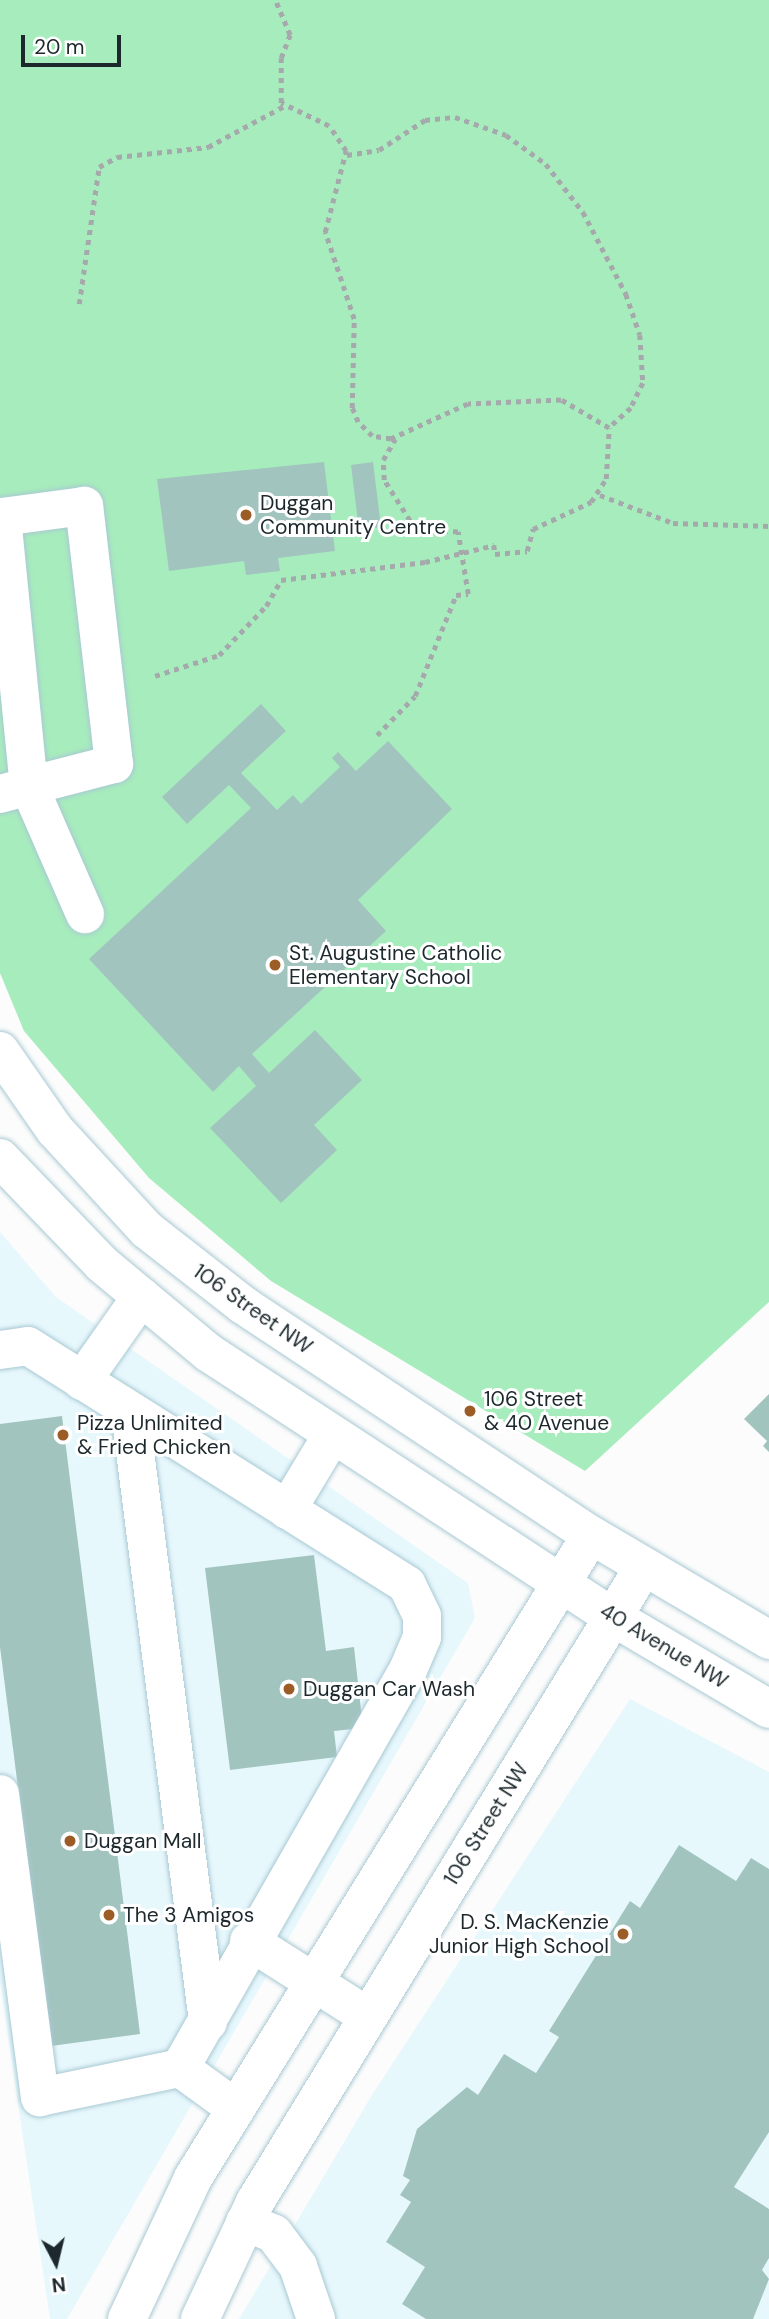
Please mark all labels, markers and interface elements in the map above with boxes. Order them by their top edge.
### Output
scale bar [24,21,124,65]
text: 20 m [34,33,85,61]
place label: Duggan Community Centre [260,490,446,540]
marker: Duggan Community Centre [238,507,254,523]
place label: St. Augustine Catholic Elementary School [289,940,502,990]
marker: St. Augustine Catholic Elementary School [267,957,283,973]
street label: 106 Street NW [189,1259,317,1359]
place label: 106 Street & 40 Avenue [484,1386,609,1436]
marker: 106 Street & 40 Avenue [462,1403,478,1419]
place label: Pizza Unlimited & Fried Chicken [77,1410,231,1460]
marker: Pizza Unlimited & Fried Chicken [55,1427,71,1443]
street label: 40 Avenue NW [596,1598,732,1694]
place label: Duggan Car Wash [303,1676,475,1702]
marker: Duggan Car Wash [281,1681,297,1697]
street label: 106 Street NW [438,1758,534,1890]
place label: Duggan Mall [84,1828,201,1854]
marker: Duggan Mall [62,1833,78,1849]
place label: The 3 Amigos [123,1902,254,1928]
marker: The 3 Amigos [101,1907,117,1923]
place label: D. S. MacKenzie Junior High School [429,1909,609,1959]
marker: D. S. MacKenzie Junior High School [615,1926,631,1942]
north arrow [21,2228,91,2298]
text: N [50,2271,67,2298]

